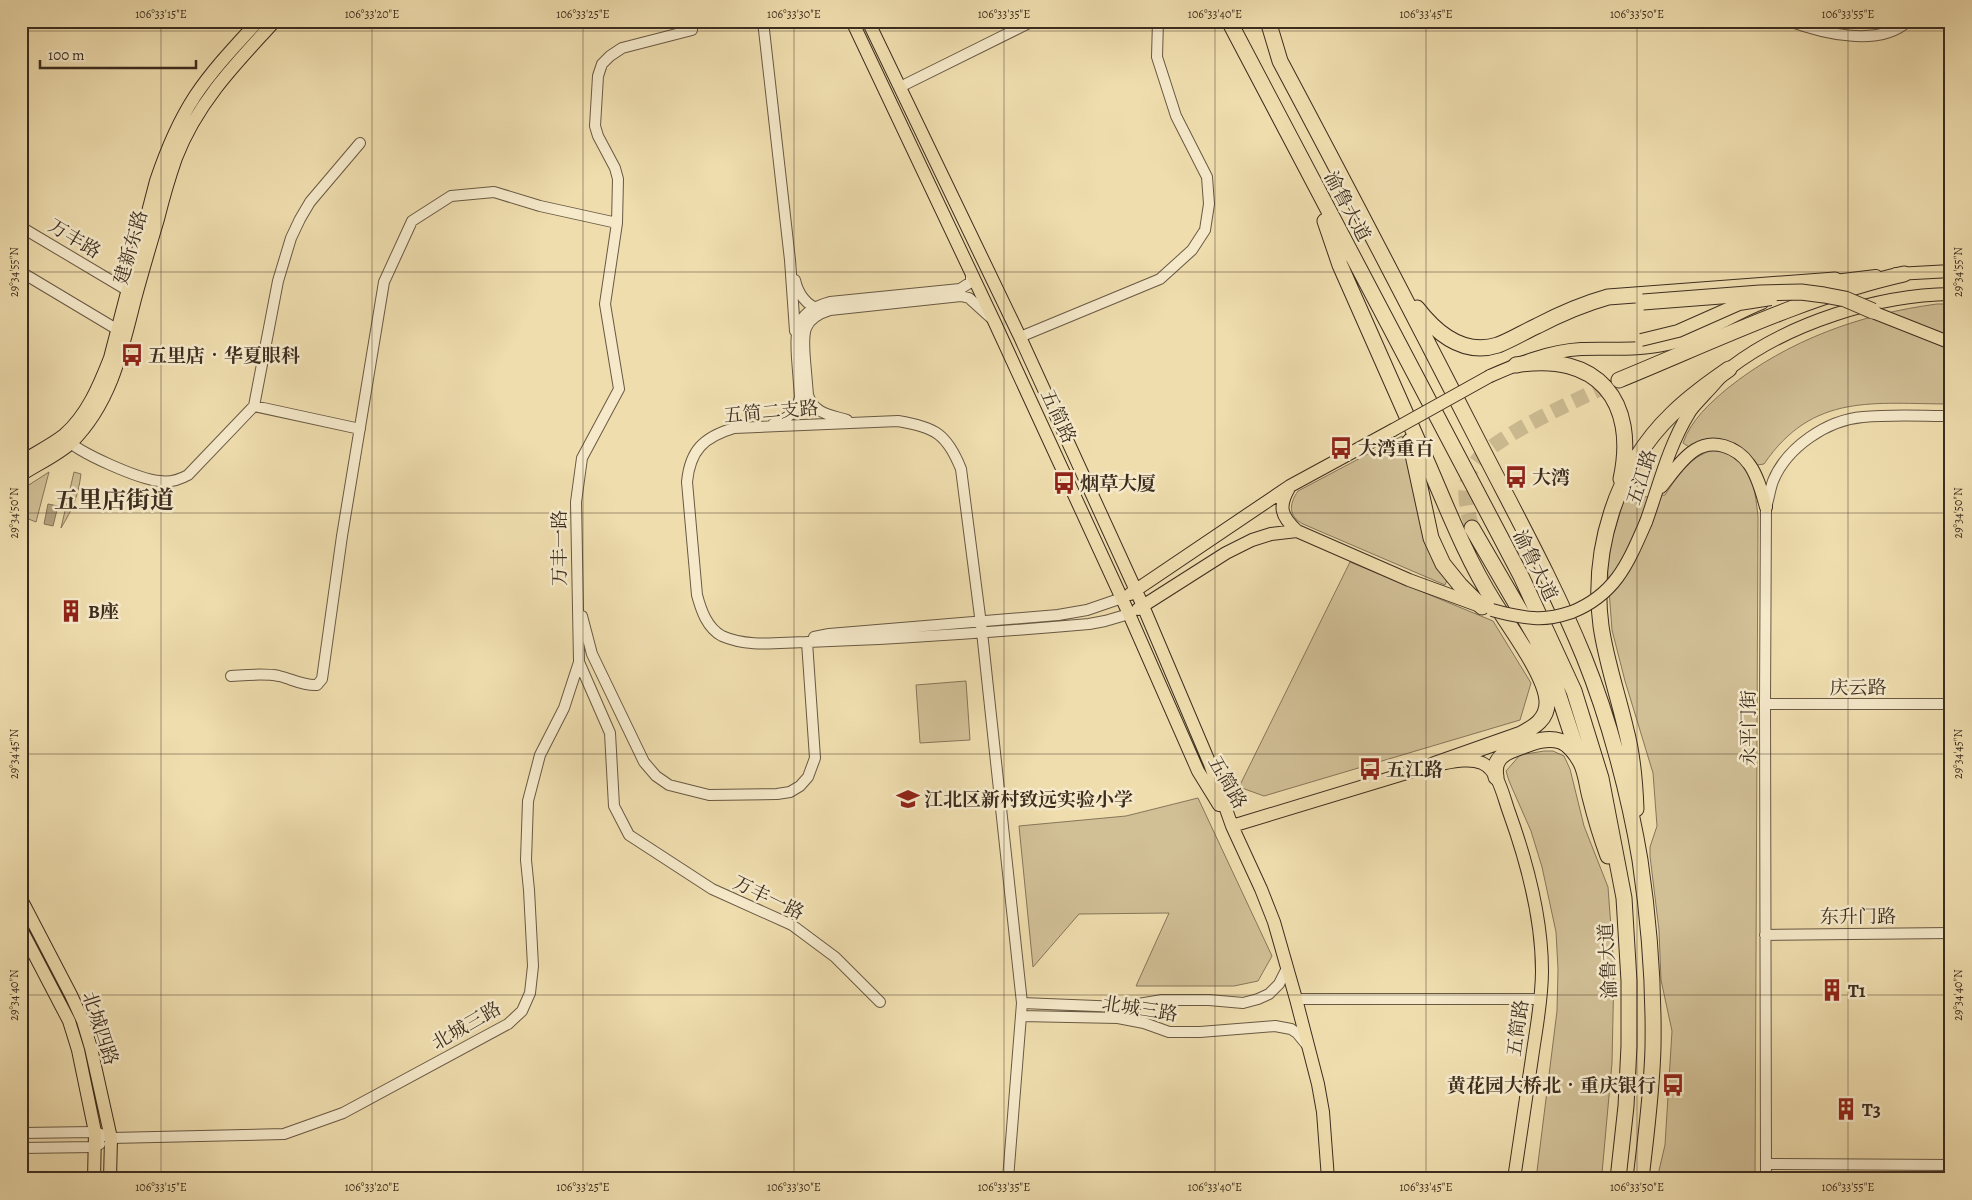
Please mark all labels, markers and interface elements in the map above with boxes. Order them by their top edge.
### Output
text: 106°33'15"E [135,6,187,22]
text: 106°33'20"E [345,6,399,22]
text: 106°33'25"E [556,6,610,22]
text: 106°33'30"E [767,6,821,22]
text: 106°33'35"E [978,6,1030,22]
text: 106°33'40"E [1188,6,1242,22]
text: 106°33'45"E [1399,6,1453,22]
text: 106°33'50"E [1610,6,1664,22]
text: 106°33'55"E [1822,6,1874,22]
scale bar [40,38,196,70]
text: 100 m [48,45,85,65]
street label: 渝鲁大道 [1318,167,1376,246]
street label: 建新东路 [108,207,154,287]
street label: 万丰路 [43,213,106,265]
text: 29°34'55"N [6,247,22,297]
text: 29°34'55"N [1950,247,1966,297]
bus stop icon: 五里店‧华夏眼科 [119,342,145,368]
place label: 五里店‧华夏眼科 [148,343,300,369]
street label: 五简路 [1034,385,1082,448]
street label: 五简二支路 [723,395,820,429]
bus stop icon: 大湾重百 [1328,435,1354,461]
place label: 大湾重百 [1358,436,1434,462]
street label: 五江路 [1621,446,1663,508]
bus stop icon: 大湾 [1503,464,1529,490]
place label: 大湾 [1532,465,1570,491]
bus stop icon: 烟草大厦 [1051,470,1077,496]
place label: 烟草大厦 [1080,471,1156,497]
district label: 五里店街道 [54,484,174,516]
text: 29°34'50"N [6,487,22,539]
text: 29°34'50"N [1950,487,1966,539]
street label: 万丰一路 [547,510,573,586]
street label: 渝鲁大道 [1507,526,1563,605]
building icon: B座 [58,598,84,624]
place label: B座 [88,599,119,625]
street label: 庆云路 [1829,675,1887,701]
street label: 永平门街 [1736,690,1762,766]
text: 29°34'45"N [6,729,22,779]
text: 29°34'45"N [1950,729,1966,779]
street label: 五简路 [1202,751,1253,814]
bus stop icon: 五江路 [1357,756,1383,782]
place label: 五江路 [1386,757,1443,783]
school or university icon: 江北区新村致远实验小学 [895,786,921,812]
place label: 江北区新村致远实验小学 [924,787,1133,813]
street label: 万丰一路 [729,870,808,926]
street label: 东升门路 [1820,904,1896,930]
street label: 渝鲁大道 [1593,922,1623,1000]
text: 29°34'40"N [6,969,22,1021]
text: 29°34'40"N [1950,969,1966,1021]
building icon: T1 [1819,977,1845,1003]
place label: T1 [1848,978,1866,1004]
street label: 北城四路 [76,988,124,1068]
street label: 北城三路 [1100,990,1179,1028]
street label: 北城三路 [427,996,506,1056]
street label: 五简路 [1501,998,1535,1058]
bus stop icon: 黄花园大桥北‧重庆银行 [1660,1072,1686,1098]
place label: 黄花园大桥北‧重庆银行 [1447,1073,1656,1099]
building icon: T3 [1833,1096,1859,1122]
place label: T3 [1862,1097,1881,1123]
text: 106°33'15"E [135,1179,187,1195]
text: 106°33'20"E [345,1179,399,1195]
text: 106°33'25"E [556,1179,610,1195]
text: 106°33'30"E [767,1179,821,1195]
text: 106°33'35"E [978,1179,1030,1195]
text: 106°33'40"E [1188,1179,1242,1195]
text: 106°33'45"E [1399,1179,1453,1195]
text: 106°33'50"E [1610,1179,1664,1195]
text: 106°33'55"E [1822,1179,1874,1195]

